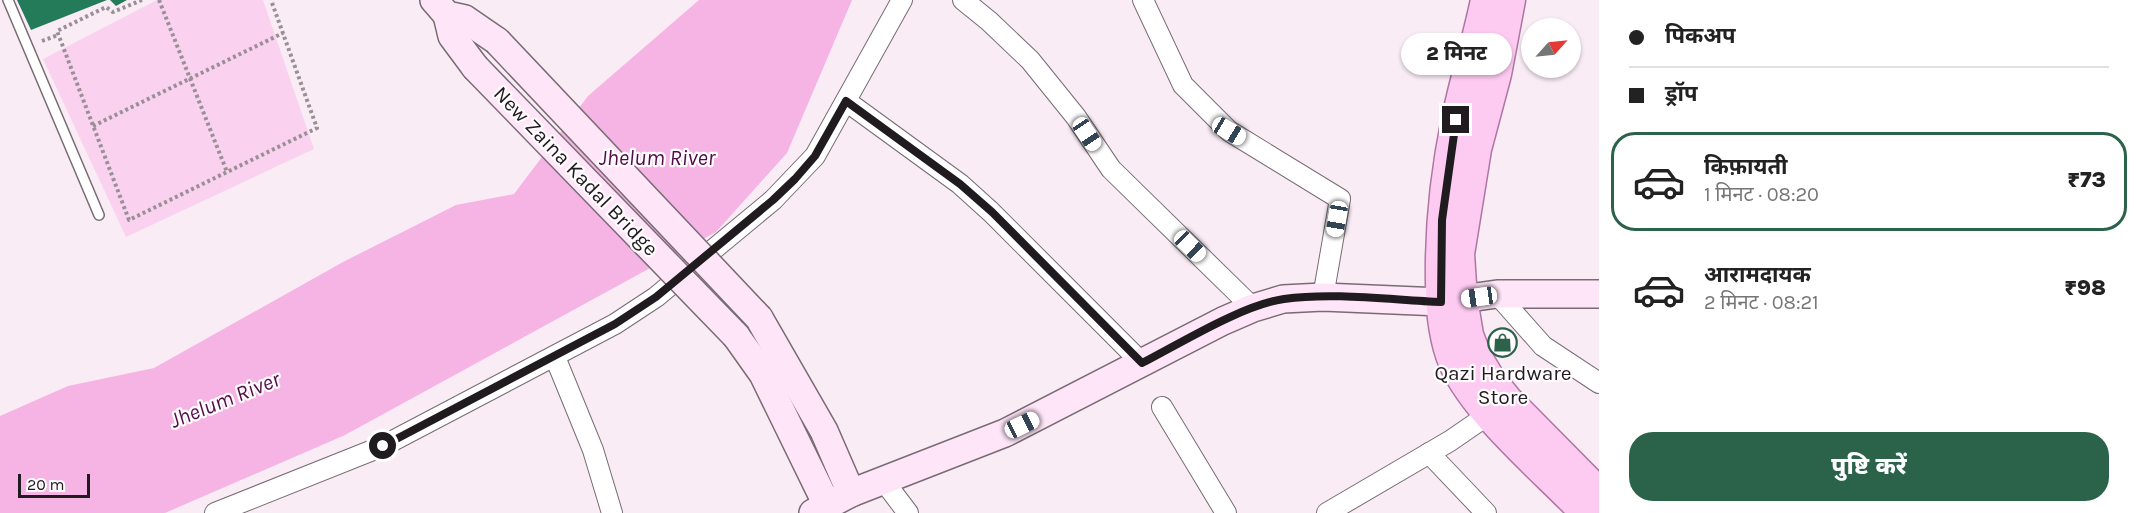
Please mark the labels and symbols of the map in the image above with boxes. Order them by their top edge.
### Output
north arrow [1521,18,1581,78]
callout: 2 मिनट [1400,33,1512,75]
street label: New Zaina Kadal Bridge [489,81,663,261]
route end [1442,106,1469,133]
car [1069,114,1105,154]
car [1209,114,1249,148]
water label: Jhelum River [599,145,717,171]
car [1325,200,1349,238]
car [1171,227,1209,265]
car [1460,286,1498,308]
shop icon: Qazi Hardware Store [1487,326,1519,358]
place label: Qazi Hardware Store [1434,361,1572,409]
water label: Jhelum River [166,366,285,434]
car [1002,409,1042,441]
route start [369,432,396,459]
scale bar [18,471,90,498]

